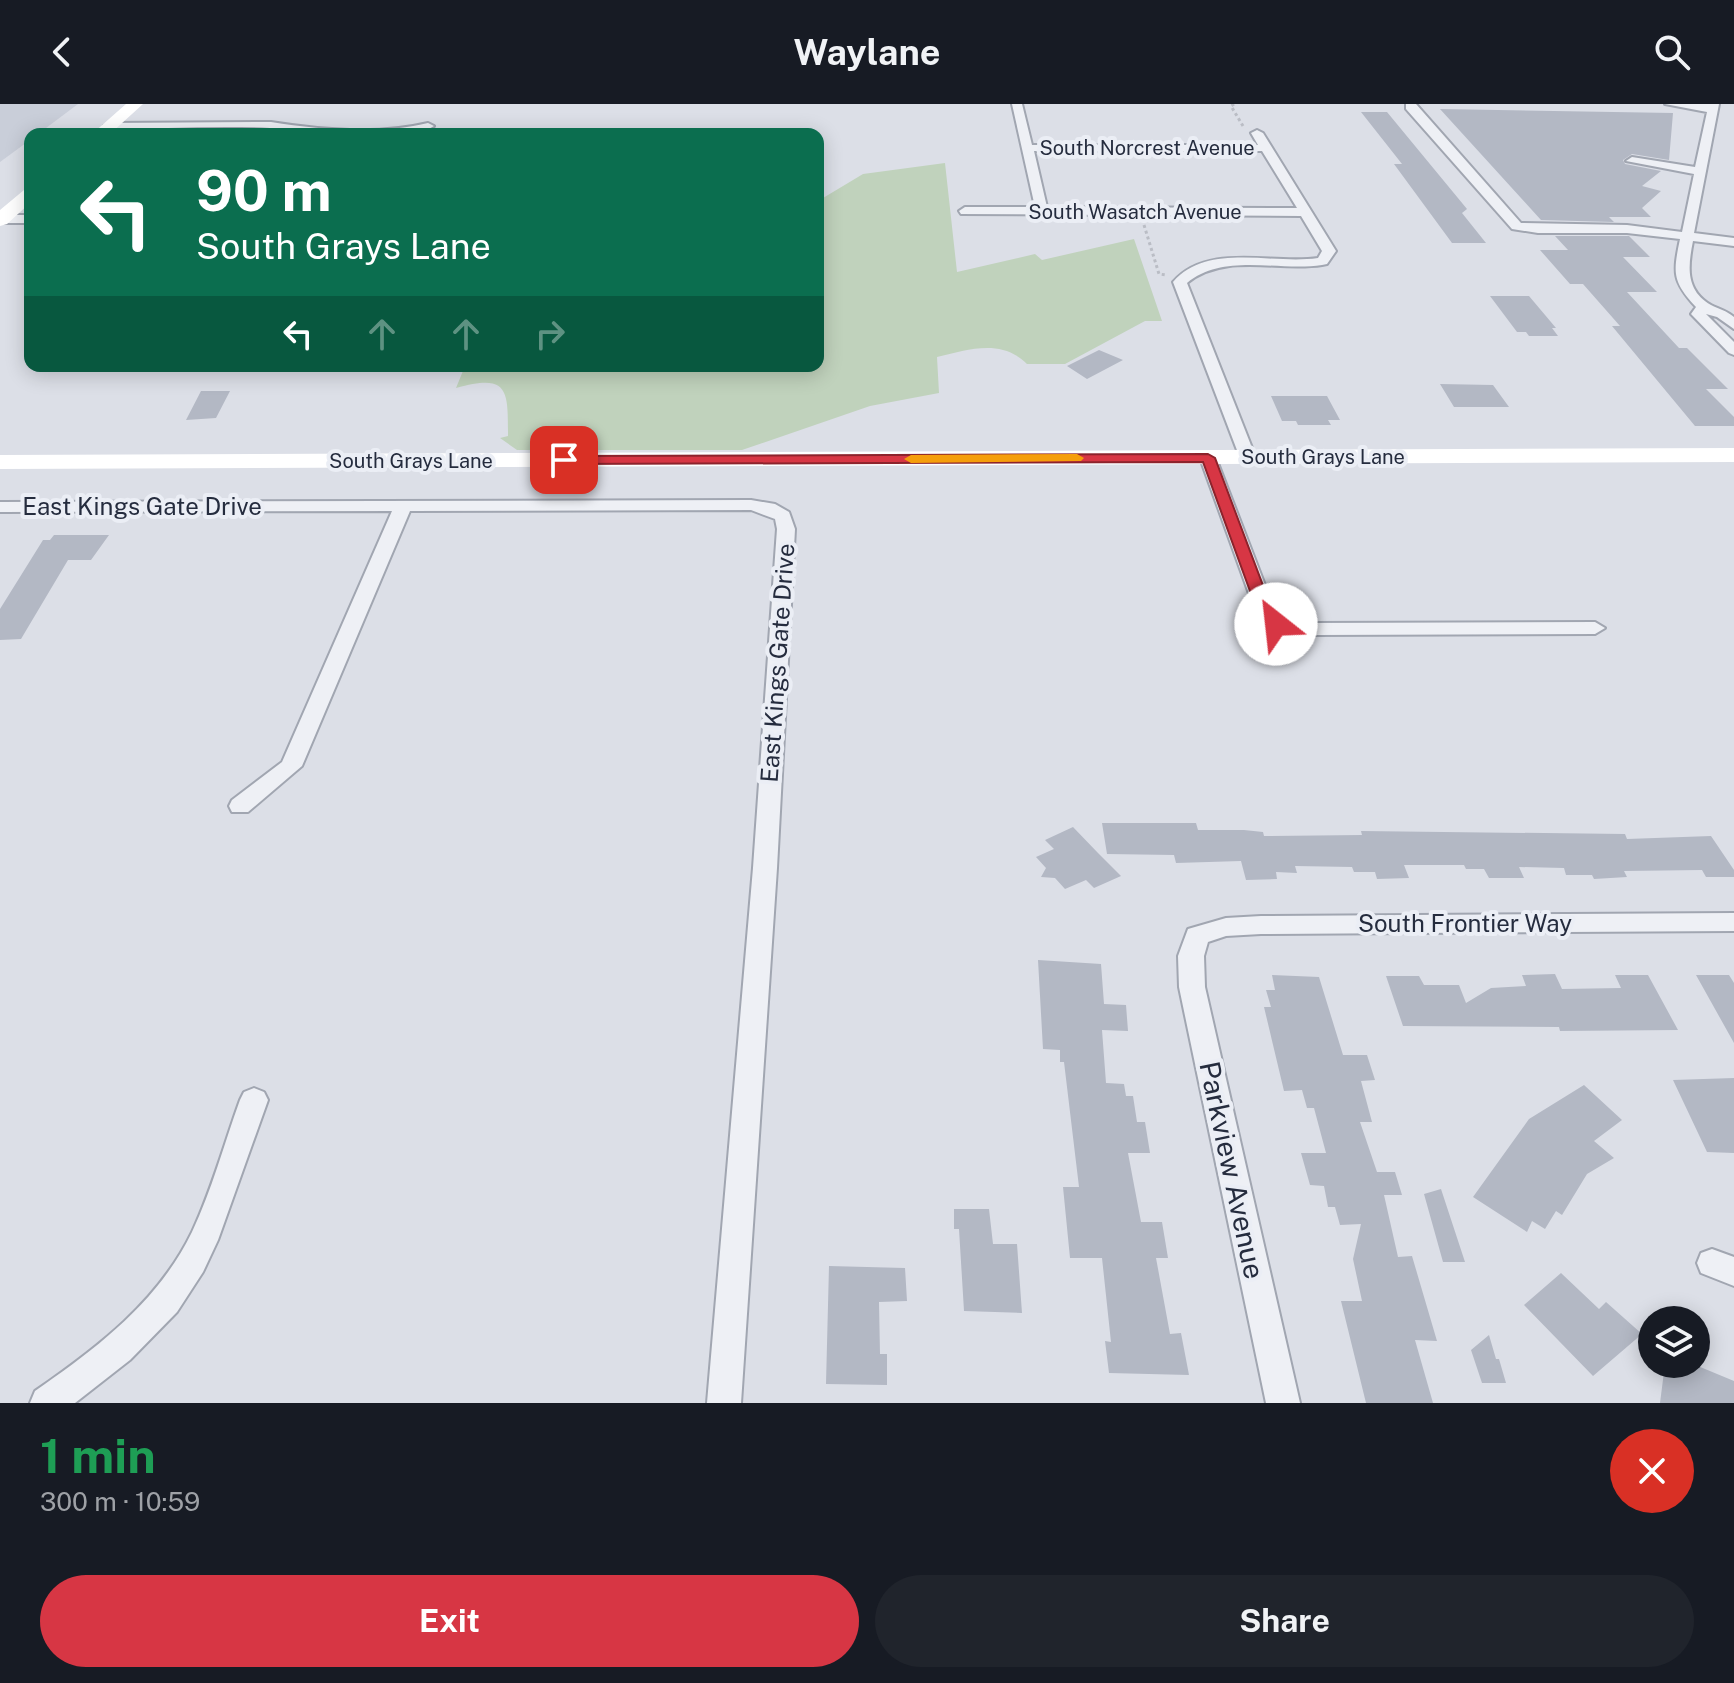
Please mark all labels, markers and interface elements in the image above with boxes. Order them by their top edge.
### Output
icon: back [40,30,84,74]
icon: search [1650,30,1694,74]
text: Waylane [793,31,941,73]
street label: South Norcrest Avenue [1039,136,1255,160]
text: 90 m [196,158,332,224]
icon: left [64,160,168,264]
street label: South Wasatch Avenue [1028,200,1242,224]
text: South Grays Lane [196,225,491,267]
icon: left [276,312,320,356]
icon: ahead [360,312,404,356]
icon: ahead [444,312,488,356]
icon: right [528,312,572,356]
pin [530,426,598,494]
icon: arrive [542,438,586,482]
street label: South Grays Lane [1241,445,1405,469]
street label: South Grays Lane [329,449,493,473]
street label: East Kings Gate Drive [22,492,262,520]
street label: East Kings Gate Drive [755,542,799,783]
position arrow [1234,582,1318,666]
street label: South Frontier Way [1358,909,1572,937]
street label: Parkview Avenue [1193,1058,1272,1282]
map controls [1638,1306,1710,1378]
button: layers [1638,1306,1710,1378]
text: 1 min [40,1427,156,1484]
button: close [1610,1429,1694,1513]
text: 300 m · 10:59 [40,1486,200,1517]
button: Exit [40,1575,859,1667]
button: Share [875,1575,1694,1667]

